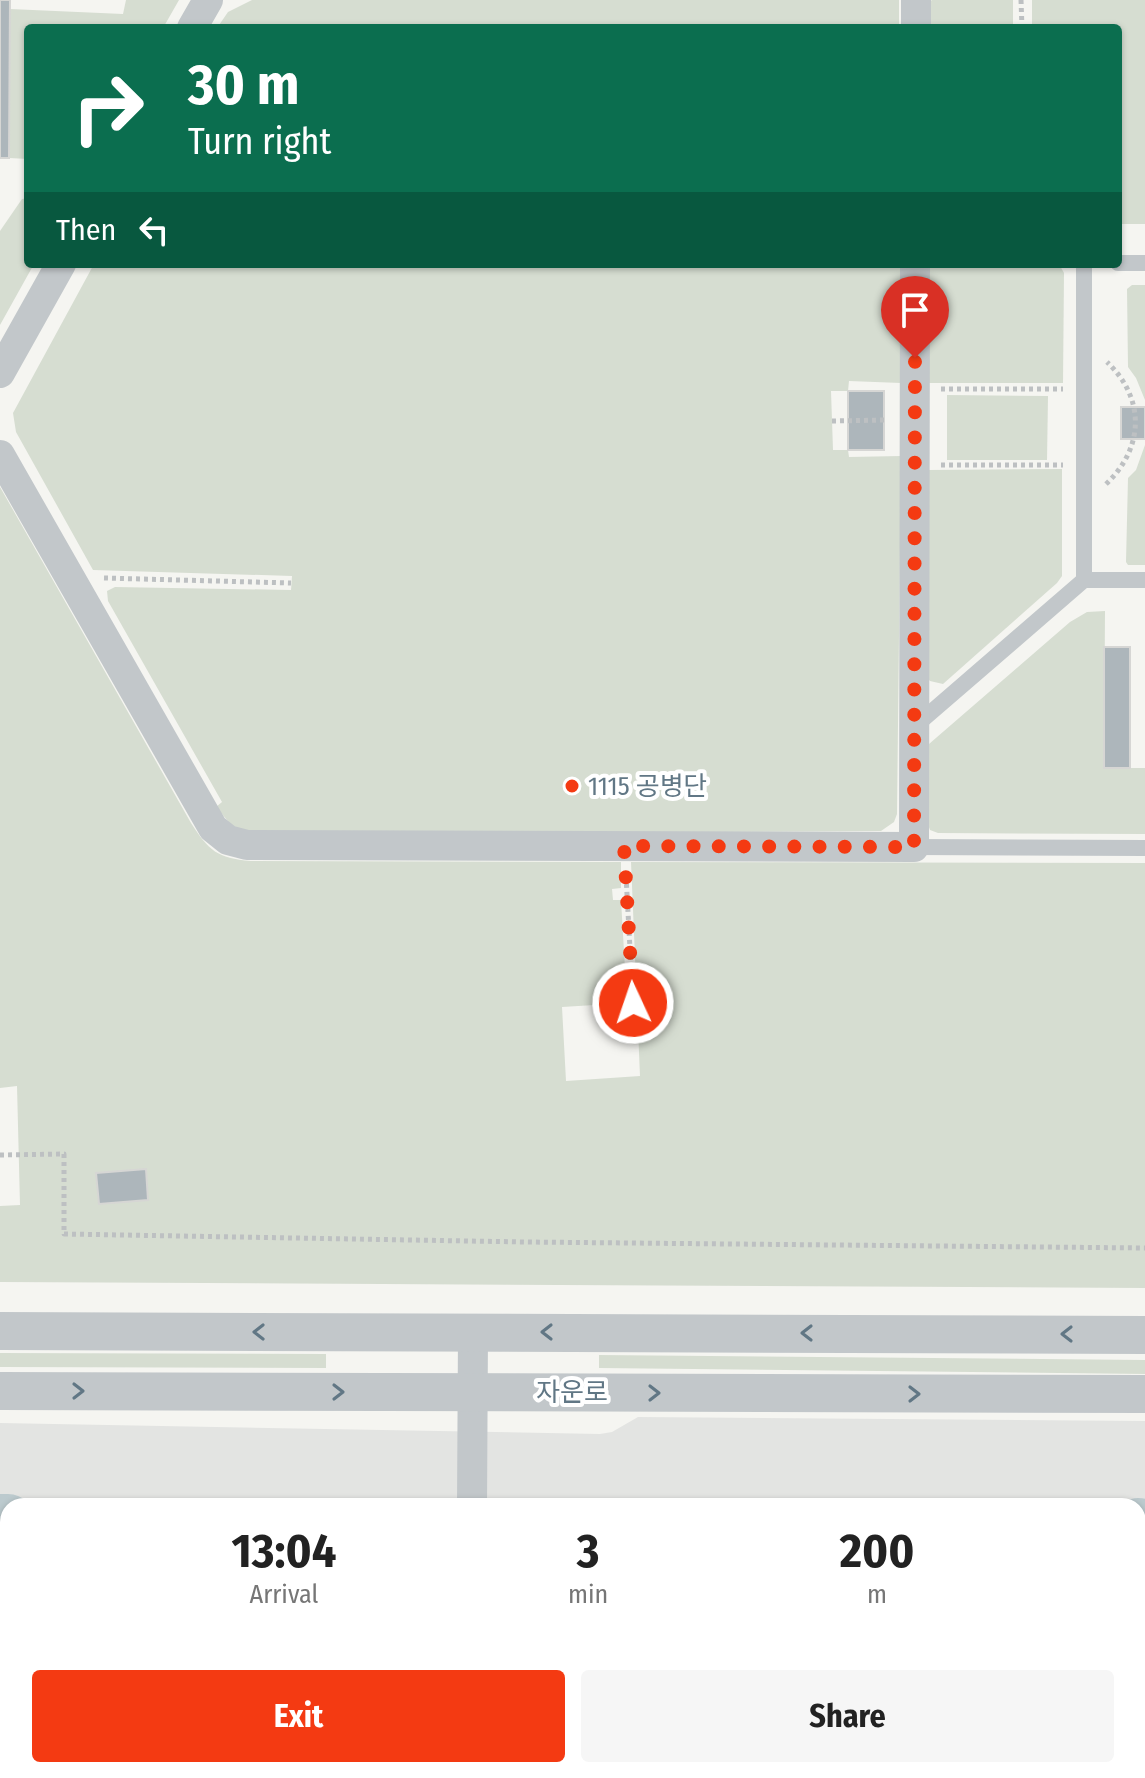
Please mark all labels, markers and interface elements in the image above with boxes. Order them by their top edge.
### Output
text: 30 m [188,52,299,119]
icon: right [56,56,160,160]
text: Turn right [188,120,331,164]
icon: left [132,208,176,252]
text: Then [56,212,116,248]
pin [881,276,949,358]
icon: arrive [893,288,937,332]
place label: 1115 공병단 [588,771,708,802]
marker: 1115 공병단 [563,777,581,795]
position arrow [591,961,675,1045]
one-way arrow [252,1323,265,1341]
one-way arrow [540,1323,553,1341]
one-way arrow [800,1324,813,1342]
one-way arrow [1060,1325,1073,1343]
street label: 자운로 [536,1377,608,1408]
one-way arrow [72,1382,85,1400]
one-way arrow [332,1383,345,1401]
one-way arrow [648,1384,661,1402]
one-way arrow [908,1385,921,1402]
text: 13:04 [232,1522,336,1580]
text: 3 [577,1522,599,1580]
text: 200 [840,1522,914,1580]
text: Arrival [250,1579,318,1610]
text: min [568,1579,608,1610]
text: m [867,1579,887,1610]
button: Exit [32,1670,565,1762]
button: Share [581,1670,1114,1762]

